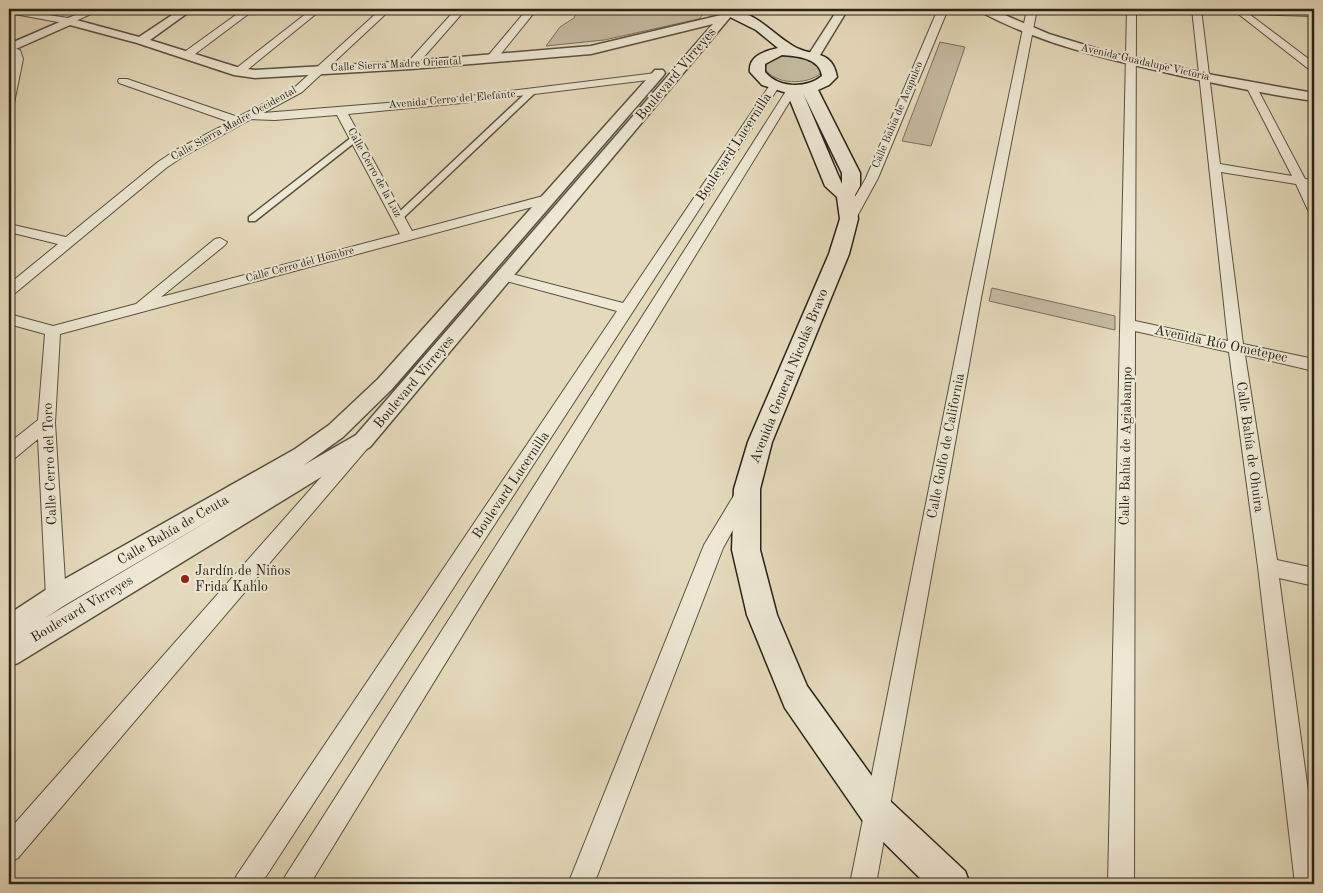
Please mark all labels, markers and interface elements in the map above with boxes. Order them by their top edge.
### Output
street label: Boulevard Virreyes [633,25,719,123]
street label: Avenida Guadalupe Victoria [1079,43,1211,83]
street label: Calle Sierra Madre Oriental [330,56,462,74]
street label: Calle Bahía de Acapulco [871,60,925,170]
street label: Calle Sierra Madre Occidental [169,85,299,163]
street label: Avenida Cerro del Elefante [388,89,516,111]
street label: Boulevard Lucernilla [694,90,774,204]
street label: Calle Cerro de la Luz [345,126,403,220]
street label: Calle Cerro del Hombre [245,245,355,285]
street label: Avenida General Nicolás Bravo [747,287,831,465]
street label: Avenida Río Ometepec [1153,323,1289,365]
street label: Boulevard Virreyes [371,333,457,431]
street label: Calle Bahía de Agiabampo [1118,366,1134,526]
street label: Calle Golfo de California [925,372,967,520]
street label: Calle Bahía de Ohuira [1234,381,1266,513]
street label: Calle Cerro del Toro [41,402,59,525]
street label: Boulevard Lucernilla [470,429,552,541]
street label: Calle Bahía de Ceuta [115,492,231,568]
place label: Jardín de Niños Frida Kahlo [195,564,291,594]
street label: Boulevard Virreyes [29,573,135,645]
marker: Jardín de Niños Frida Kahlo [179,573,191,585]

